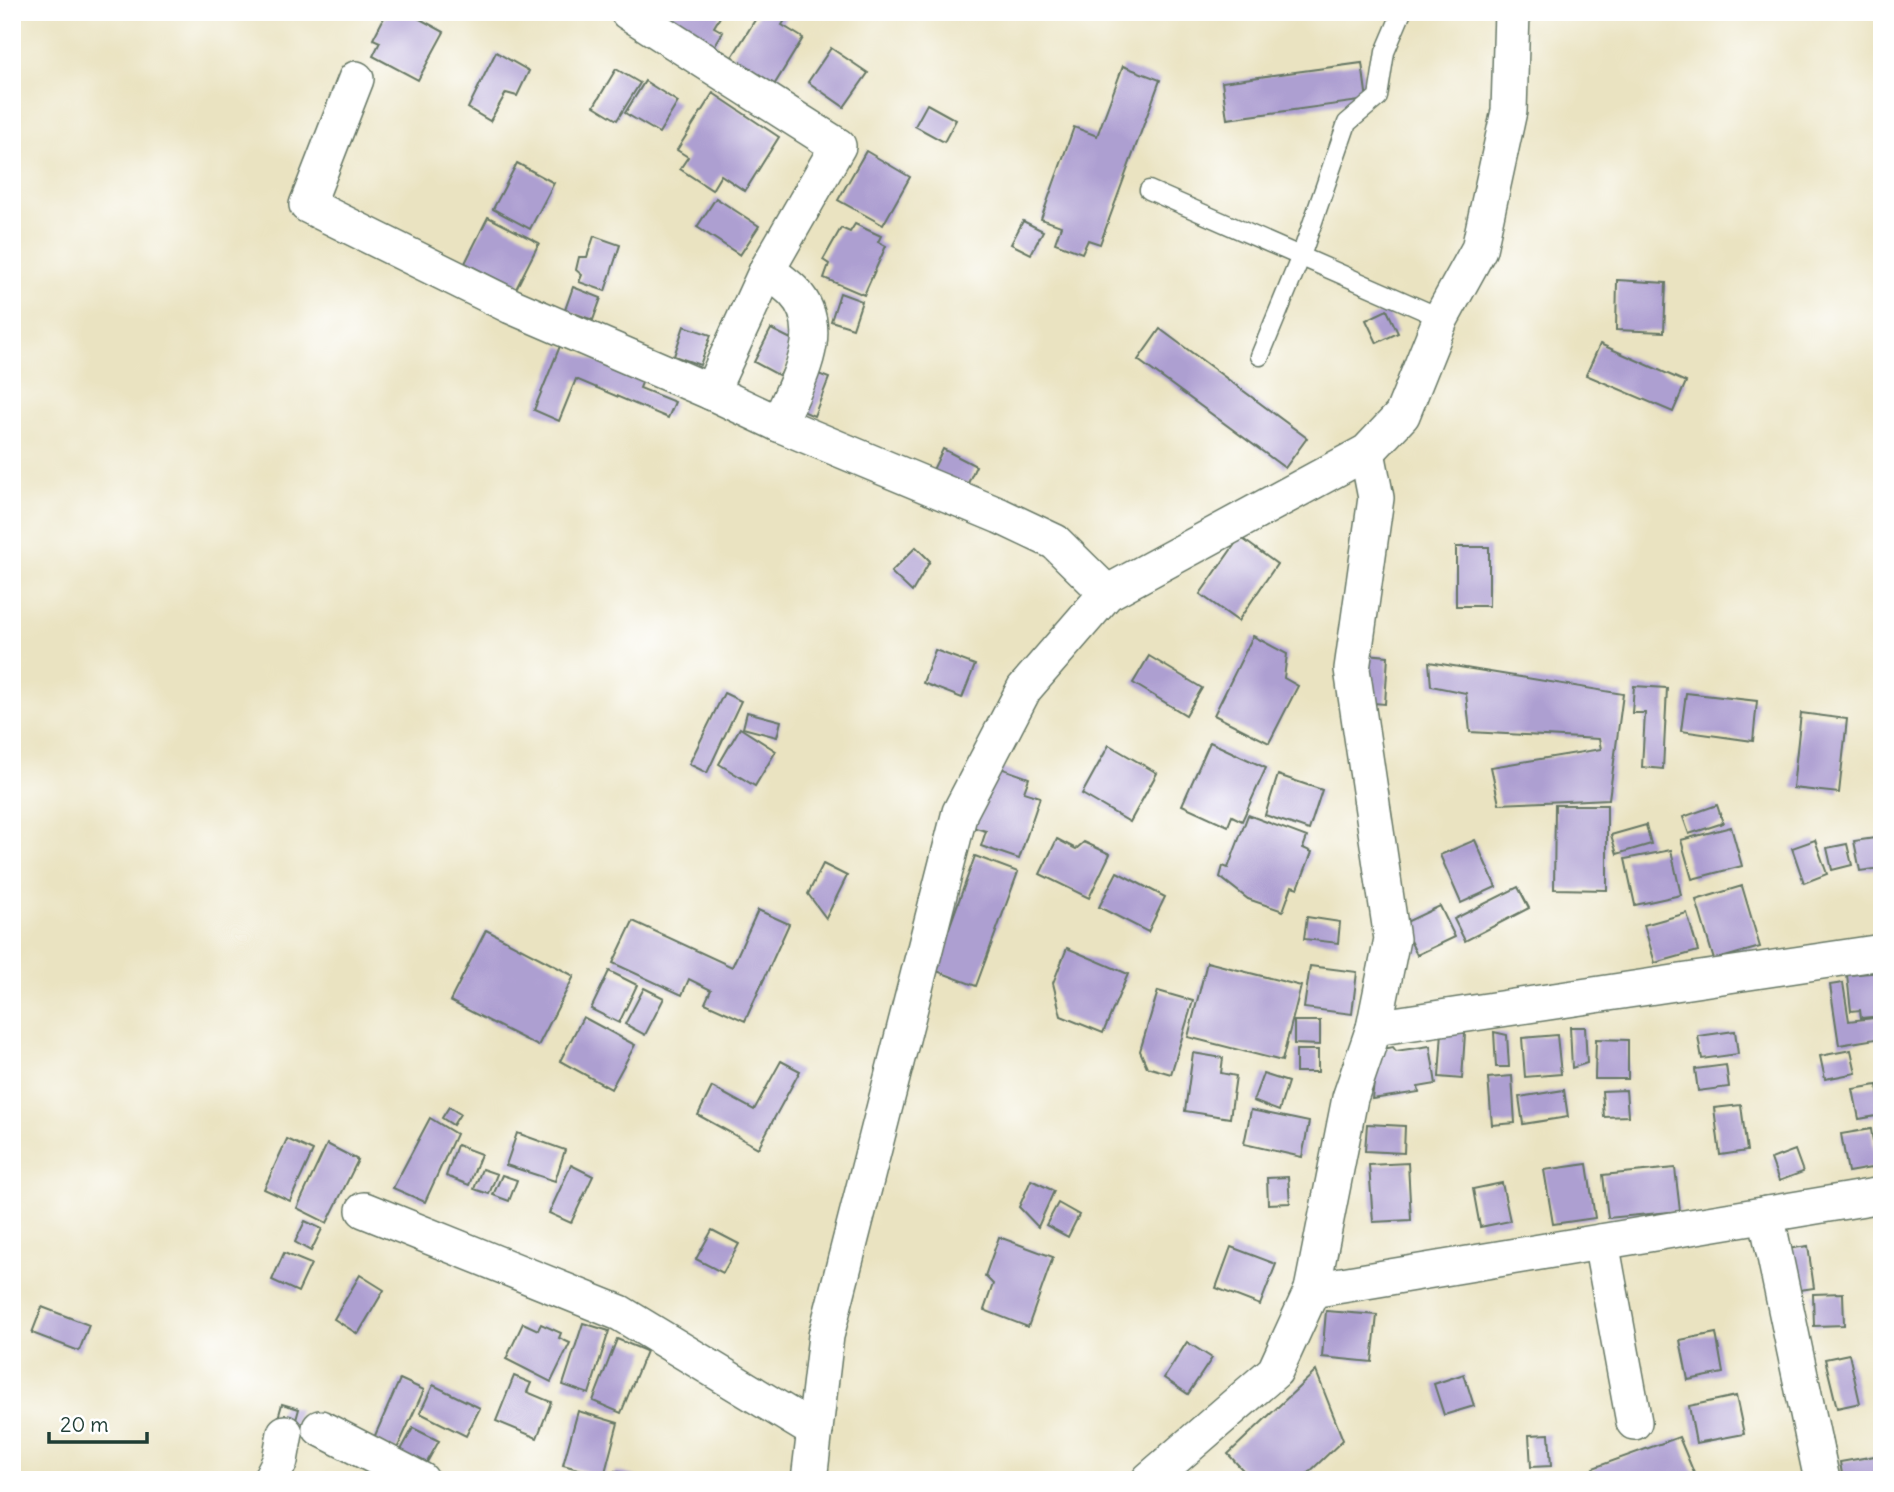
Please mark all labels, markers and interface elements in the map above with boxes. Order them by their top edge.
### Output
scale bar [49,1401,147,1445]
text: 20 m [60,1411,109,1438]

